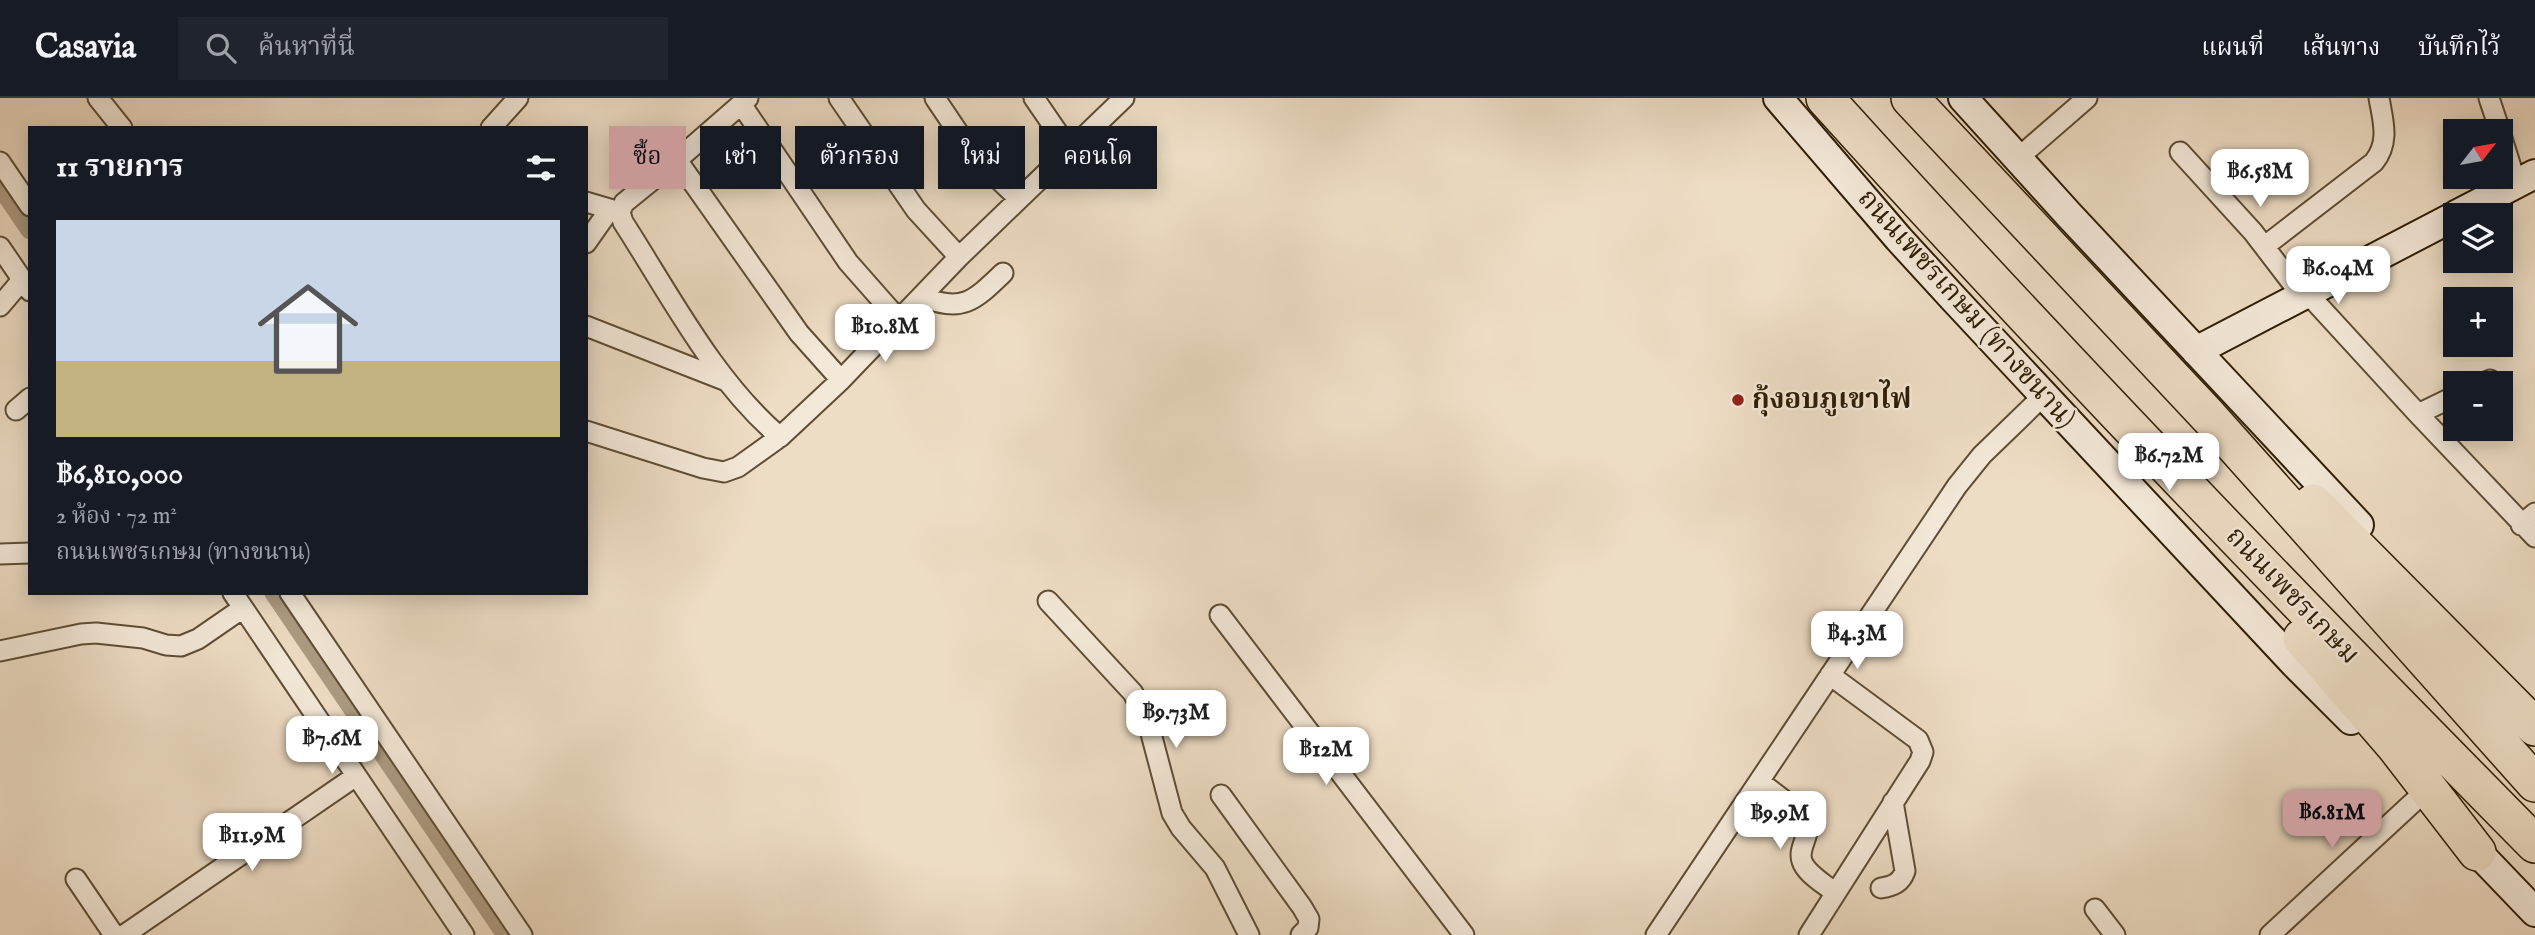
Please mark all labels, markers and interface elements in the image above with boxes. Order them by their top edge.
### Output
search box [178,17,668,80]
text: Casavia [35,27,136,69]
icon: search [202,29,240,67]
text: ค้นหาที่นี่ [258,31,355,64]
text: แผนที่ [2201,33,2264,64]
text: เส้นทาง [2302,33,2380,64]
text: บันทึกไว้ [2418,33,2500,64]
north arrow [2443,119,2513,189]
map controls [2443,119,2513,441]
chip: ซื้อ [609,126,686,189]
chip: เช่า [700,126,781,189]
chip: ตัวกรอง [795,126,924,189]
chip: ใหม่ [938,126,1025,189]
chip: คอนโด [1039,126,1157,189]
text: 11 รายการ [56,149,184,187]
icon: filters [522,149,560,187]
pin: ฿6.58M [2203,150,2317,209]
text: ฿6.58M [2227,157,2293,186]
street label: ถนนเพชรเกษม (ทางขนาน) [1849,182,2083,436]
button: layers [2443,203,2513,273]
pin: ฿6.04M [2281,246,2395,306]
text: ฿6.04M [2302,254,2374,283]
icon: home [245,266,371,392]
button: + [2443,287,2513,357]
pin: ฿10.8M [828,304,942,364]
text: ฿10.8M [851,312,919,341]
button: − [2443,371,2513,441]
place label: กุ้งอบภูเขาไฟ [1752,379,1911,418]
marker: กุ้งอบภูเขาไฟ [1730,392,1746,408]
pin: ฿6.72M [2112,434,2226,493]
text: ฿6.72M [2134,441,2204,470]
text: ฿6,810,000 [56,456,183,494]
text: 2 ห้อง · 72 m² [56,502,177,531]
street label: ถนนเพชรเกษม [2218,520,2366,672]
text: ถนนเพชรเกษม (ทางขนาน) [56,538,311,567]
pin: ฿4.3M [1808,612,1906,671]
text: ฿4.3M [1827,619,1887,648]
pin: ฿9.73M [1119,690,1233,750]
text: ฿9.73M [1142,698,1210,727]
pin: ฿7.6M [283,716,381,776]
text: ฿7.6M [302,724,362,753]
pin: ฿12M [1285,728,1367,787]
text: ฿12M [1299,735,1353,764]
pin: ฿6.81M [2275,790,2389,850]
pin: ฿9.9M [1731,792,1829,851]
text: ฿6.81M [2299,798,2365,827]
text: ฿9.9M [1750,799,1810,828]
pin: ฿11.9M [195,814,309,873]
text: ฿11.9M [219,821,285,850]

